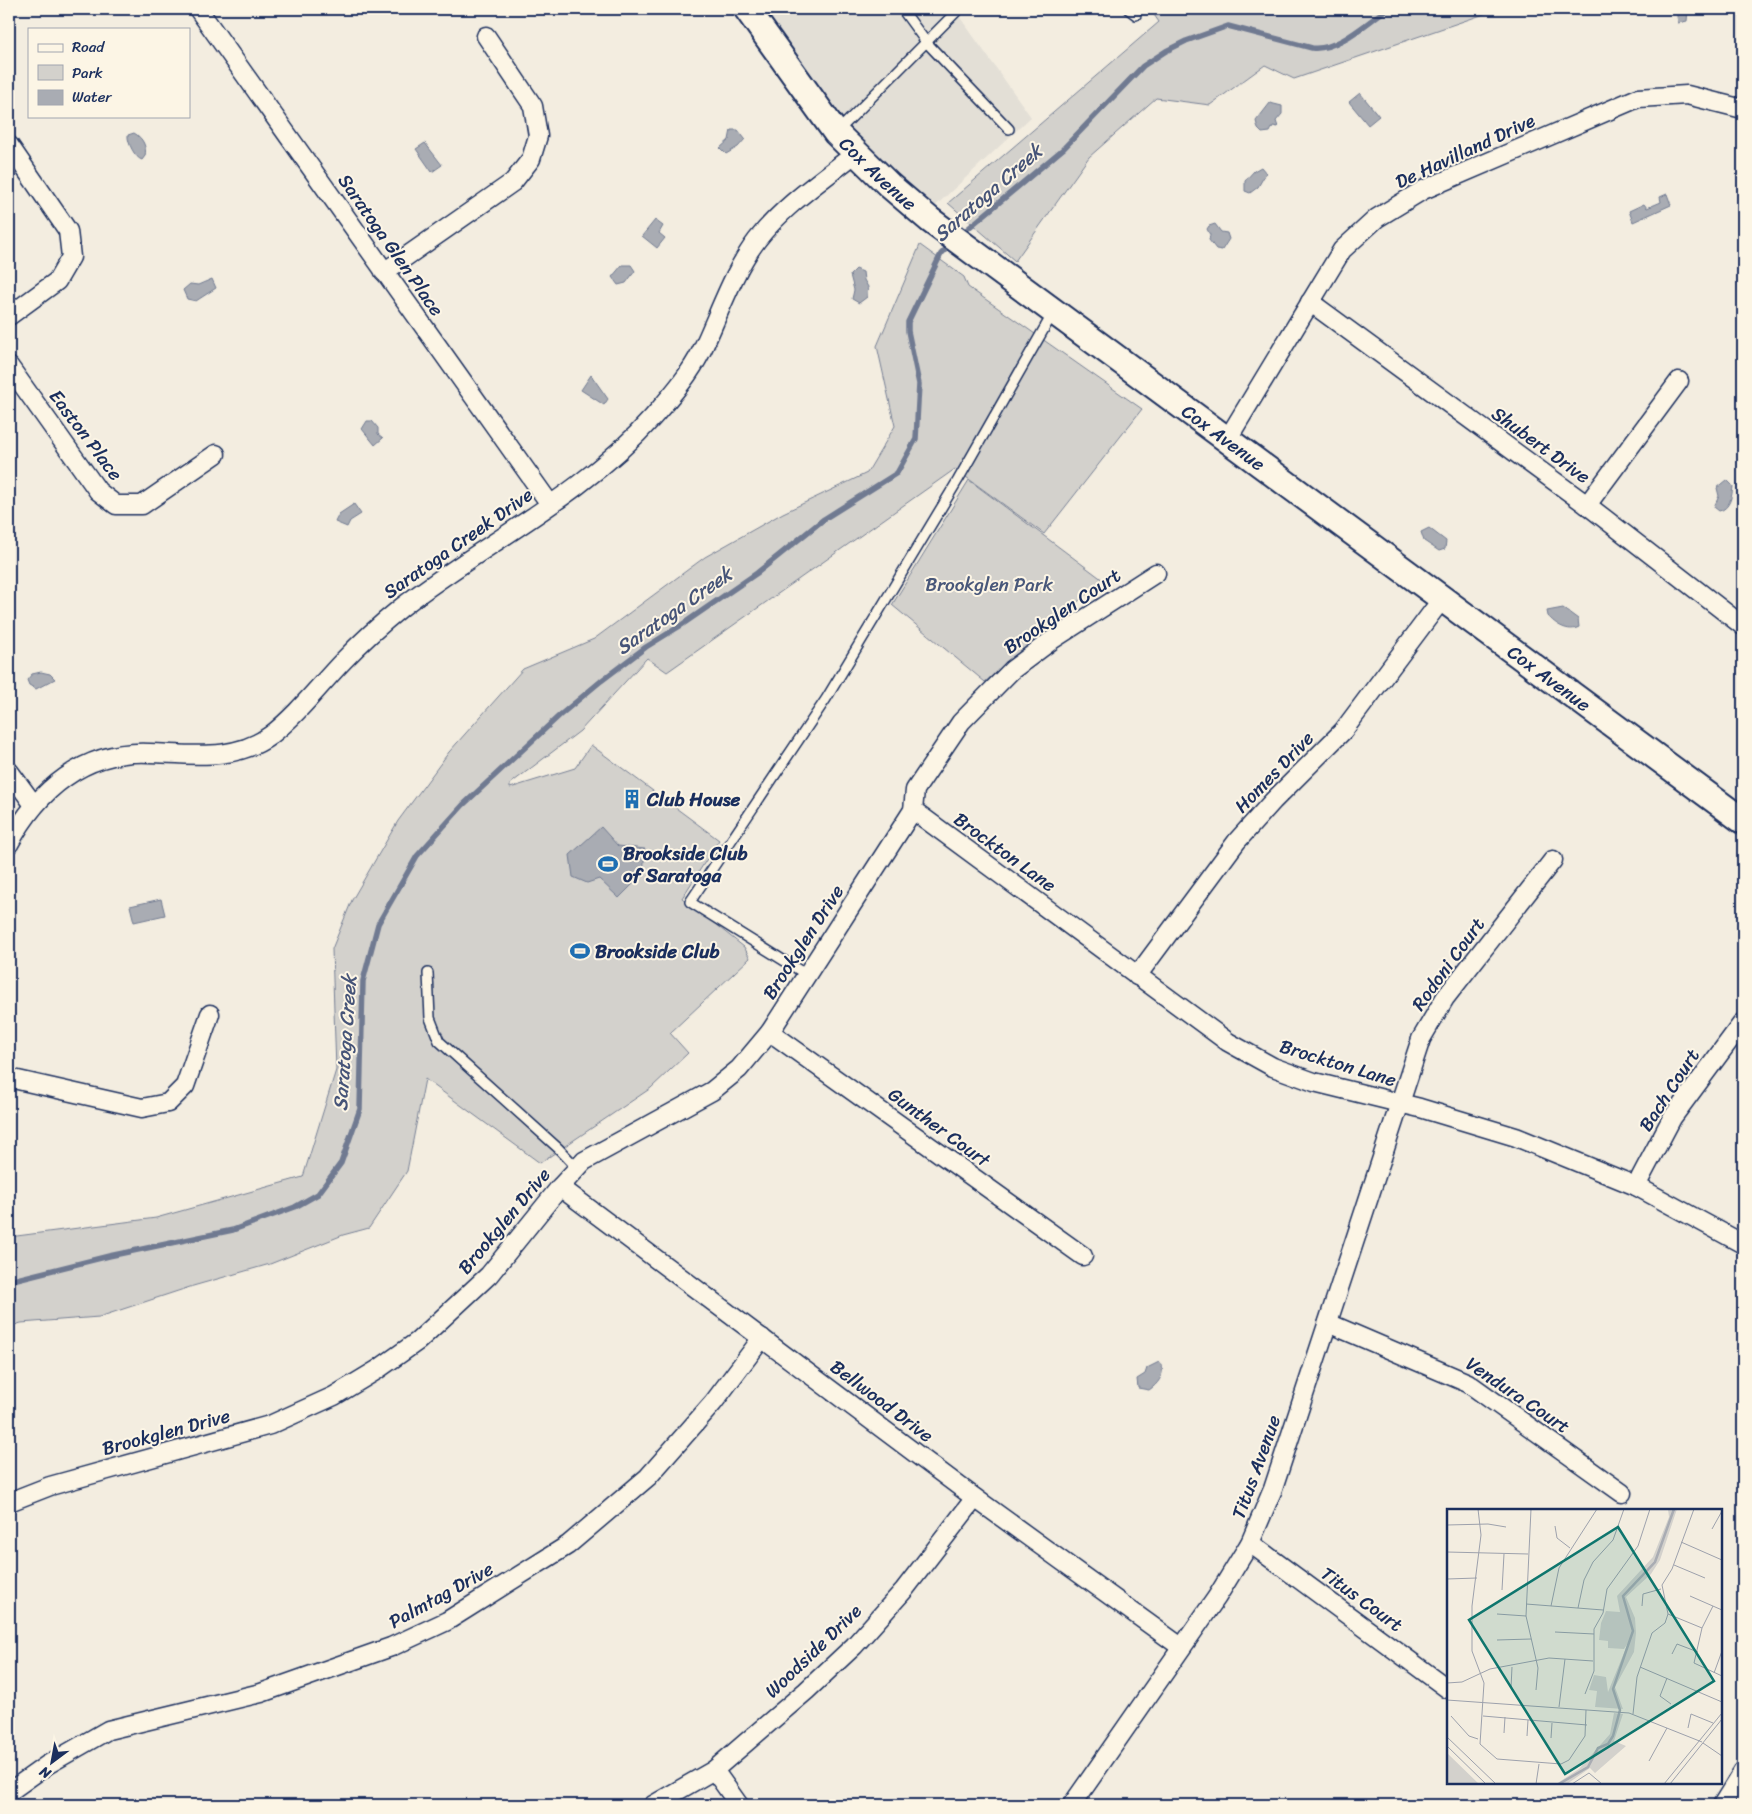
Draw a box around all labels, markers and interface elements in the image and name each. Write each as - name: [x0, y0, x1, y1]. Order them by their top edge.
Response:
- legend: [28, 28, 190, 118]
- text: Road: [72, 34, 105, 60]
- text: Park: [72, 60, 103, 86]
- text: Water: [72, 84, 112, 110]
- street label: De Havilland Drive: [1390, 104, 1540, 198]
- street label: Cox Avenue: [831, 128, 925, 219]
- water label: Saratoga Creek: [925, 134, 1053, 251]
- street label: Saratoga Glen Place: [329, 167, 453, 324]
- street label: Easton Place: [40, 382, 132, 488]
- street label: Cox Avenue: [1175, 395, 1273, 479]
- street label: Shubert Drive: [1484, 398, 1598, 493]
- street label: Saratoga Creek Drive: [376, 479, 540, 607]
- water label: Saratoga Creek: [608, 556, 742, 664]
- street label: Brookglen Court: [996, 559, 1128, 663]
- park label: Brookglen Park: [925, 568, 1054, 601]
- street label: Cox Avenue: [1500, 636, 1599, 720]
- street label: Homes Drive: [1226, 723, 1322, 821]
- place label: Club House: [646, 783, 741, 816]
- building icon: Club House: [621, 788, 643, 810]
- street label: Brockton Lane: [947, 803, 1064, 901]
- place label: Brookside Club of Saratoga: [623, 837, 748, 892]
- sports icon: Brookside Club of Saratoga: [597, 853, 619, 875]
- street label: Brookglen Drive: [753, 878, 853, 1006]
- street label: Rodoni Court: [1403, 910, 1493, 1018]
- place label: Brookside Club: [595, 935, 720, 968]
- sports icon: Brookside Club: [569, 940, 591, 962]
- water label: Saratoga Creek: [323, 972, 367, 1112]
- street label: Brockton Lane: [1276, 1030, 1401, 1096]
- street label: Bach Court: [1630, 1042, 1708, 1138]
- street label: Gunther Court: [881, 1078, 998, 1176]
- street label: Brookglen Drive: [449, 1160, 559, 1282]
- street label: Vendura Court: [1459, 1348, 1577, 1442]
- street label: Bellwood Drive: [823, 1351, 941, 1451]
- street label: Brookglen Drive: [98, 1399, 234, 1465]
- street label: Titus Avenue: [1222, 1410, 1290, 1524]
- inset map: [1447, 1509, 1722, 1784]
- street label: Palmtag Drive: [382, 1552, 500, 1638]
- street label: Titus Court: [1314, 1558, 1410, 1640]
- street label: Woodside Drive: [757, 1596, 869, 1706]
- north arrow: [28, 1736, 78, 1786]
- text: N: [34, 1759, 57, 1786]

